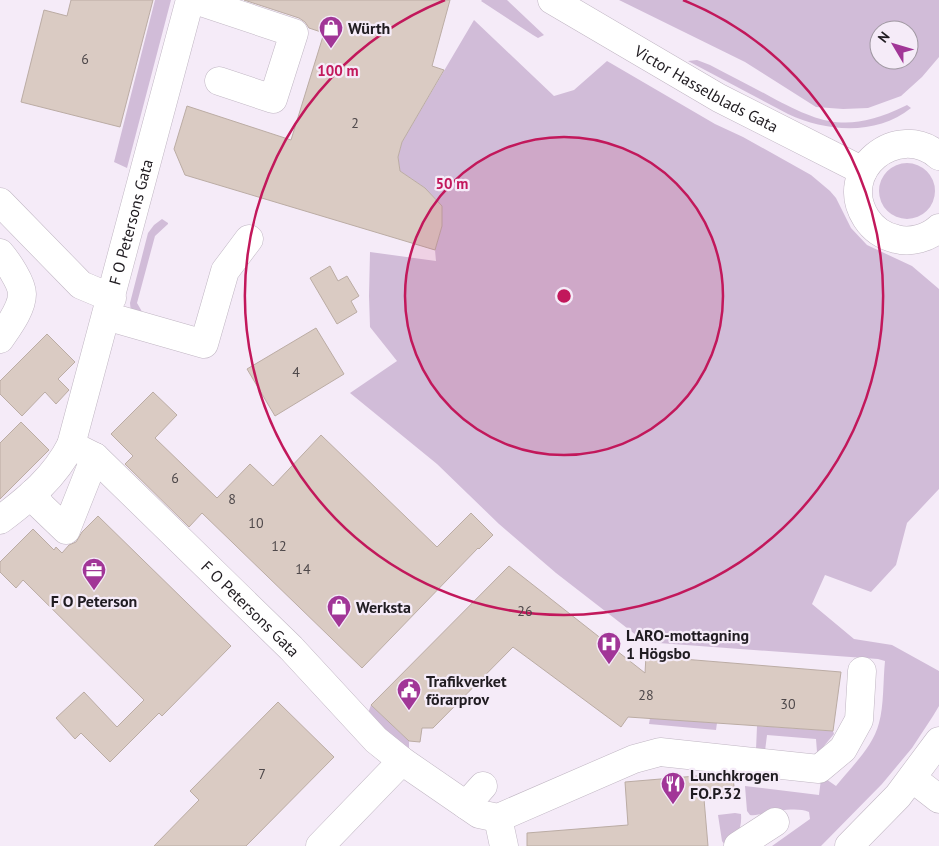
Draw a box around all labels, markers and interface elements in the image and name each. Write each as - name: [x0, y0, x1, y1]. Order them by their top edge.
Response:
- shop icon: Würth: [318, 15, 344, 49]
- place label: Würth: [348, 18, 390, 38]
- north arrow: [869, 20, 919, 70]
- text: N: [874, 28, 894, 46]
- street label: Victor Hasselblads Gata: [630, 40, 781, 136]
- house number: 6: [81, 50, 89, 68]
- text: 100 m: [317, 61, 359, 80]
- house number: 2: [351, 114, 359, 132]
- street label: F O Petersons Gata: [104, 157, 157, 287]
- text: 50 m: [436, 174, 468, 193]
- centre of rings: [555, 287, 573, 305]
- house number: 4: [292, 363, 300, 381]
- house number: 6: [171, 469, 179, 487]
- house number: 8: [228, 490, 236, 508]
- house number: 10: [248, 514, 264, 532]
- house number: 12: [271, 537, 287, 555]
- street label: F O Petersons Gata: [197, 556, 304, 661]
- office icon: F O Peterson: [81, 557, 107, 591]
- house number: 14: [295, 560, 311, 578]
- place label: F O Peterson: [51, 591, 137, 611]
- shop icon: Werksta: [326, 594, 352, 628]
- place label: Werksta: [356, 597, 411, 617]
- house number: 26: [517, 602, 533, 620]
- place label: LARO-mottagning 1 Högsbo: [626, 625, 749, 663]
- hospital icon: LARO-mottagning 1 Högsbo: [596, 631, 622, 665]
- place label: Trafikverket förarprov: [426, 671, 507, 709]
- public building icon: Trafikverket förarprov: [396, 677, 422, 711]
- house number: 28: [638, 686, 654, 704]
- house number: 30: [780, 695, 796, 713]
- house number: 7: [258, 765, 266, 783]
- place label: Lunchkrogen FO.P.32: [690, 765, 779, 803]
- restaurant icon: Lunchkrogen FO.P.32: [660, 771, 686, 805]

